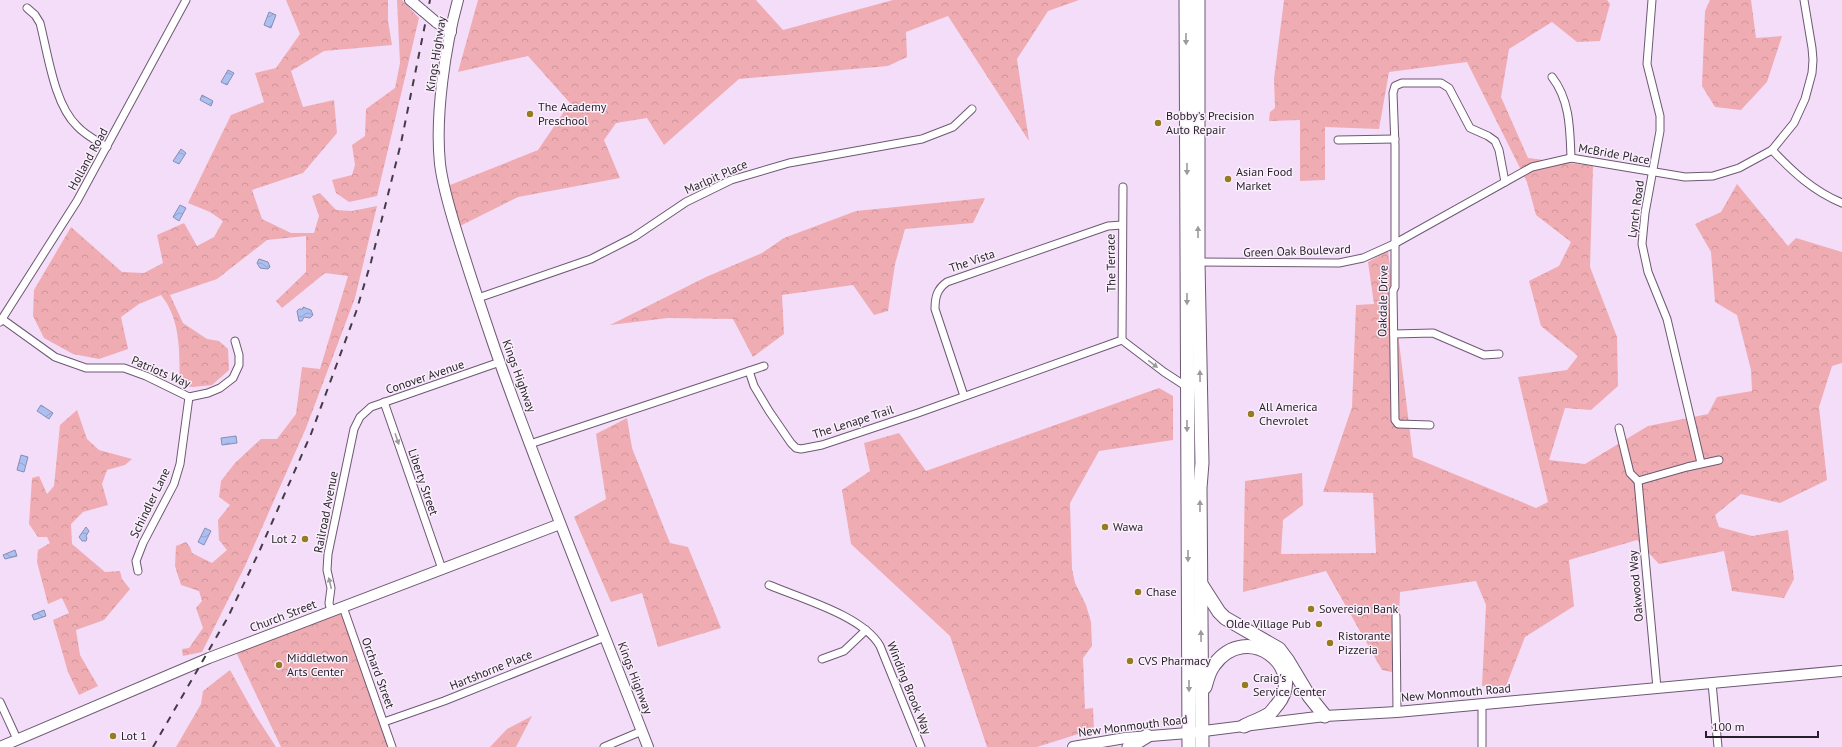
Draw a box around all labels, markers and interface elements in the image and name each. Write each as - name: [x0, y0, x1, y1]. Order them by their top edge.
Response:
- street label: Kings Highway: [422, 15, 449, 93]
- one-way arrow: [1183, 33, 1189, 46]
- place label: The Academy Preschool: [538, 99, 607, 128]
- place label: Bobby's Precision Auto Repair: [1166, 108, 1254, 137]
- marker: The Academy Preschool: [525, 109, 535, 119]
- marker: Bobby's Precision Auto Repair: [1153, 118, 1163, 128]
- street label: Holland Road: [64, 125, 111, 193]
- street label: McBride Place: [1577, 140, 1651, 167]
- street label: Marlpit Place: [682, 156, 750, 197]
- one-way arrow: [1184, 163, 1190, 176]
- place label: Asian Food Market: [1236, 164, 1293, 193]
- marker: Asian Food Market: [1223, 174, 1233, 184]
- street label: Lynch Road: [1624, 179, 1647, 239]
- one-way arrow: [1195, 225, 1201, 238]
- street label: The Terrace: [1102, 234, 1119, 292]
- street label: Green Oak Boulevard: [1243, 241, 1351, 260]
- street label: The Vista: [947, 246, 997, 275]
- street label: Oakdale Drive: [1374, 265, 1391, 337]
- one-way arrow: [1184, 293, 1190, 306]
- street label: Kings Highway: [499, 337, 540, 415]
- street label: Patriots Way: [129, 352, 194, 391]
- street label: Conover Avenue: [384, 356, 466, 397]
- one-way arrow: [1147, 360, 1158, 368]
- one-way arrow: [1197, 369, 1203, 382]
- place label: All America Chevrolet: [1259, 399, 1317, 428]
- street label: The Lenape Trail: [810, 401, 896, 442]
- marker: All America Chevrolet: [1246, 409, 1256, 419]
- one-way arrow: [1184, 420, 1191, 432]
- one-way arrow: [394, 433, 400, 445]
- street label: Liberty Street: [405, 447, 442, 517]
- street label: Schindler Lane: [126, 465, 173, 540]
- street label: Railroad Avenue: [310, 470, 341, 554]
- one-way arrow: [1197, 499, 1203, 512]
- place label: Wawa: [1113, 519, 1143, 534]
- marker: Wawa: [1100, 522, 1110, 532]
- place label: Lot 2: [271, 531, 297, 546]
- marker: Lot 2: [300, 534, 310, 544]
- street label: Oakwood Way: [1625, 549, 1646, 623]
- one-way arrow: [1185, 550, 1191, 563]
- one-way arrow: [326, 577, 332, 589]
- place label: Chase: [1146, 584, 1177, 599]
- marker: Chase: [1133, 587, 1143, 597]
- street label: Church Street: [248, 596, 318, 635]
- place label: Sovereign Bank: [1319, 601, 1399, 616]
- marker: Sovereign Bank: [1306, 604, 1316, 614]
- place label: Olde Village Pub: [1226, 616, 1311, 631]
- marker: Olde Village Pub: [1314, 619, 1324, 629]
- place label: Ristorante Pizzeria: [1338, 628, 1390, 657]
- one-way arrow: [1198, 629, 1204, 642]
- street label: Orchard Street: [359, 635, 398, 710]
- marker: Ristorante Pizzeria: [1325, 638, 1335, 648]
- street label: Kings Highway: [615, 639, 656, 717]
- street label: Winding Brook Way: [884, 639, 935, 737]
- street label: Hartshorne Place: [447, 646, 534, 693]
- place label: Middletwon Arts Center: [287, 650, 348, 679]
- place label: CVS Pharmacy: [1138, 653, 1211, 668]
- marker: CVS Pharmacy: [1125, 656, 1135, 666]
- marker: Middletwon Arts Center: [274, 660, 284, 670]
- place label: Craig's Service Center: [1253, 670, 1326, 699]
- one-way arrow: [1185, 680, 1192, 692]
- marker: Craig's Service Center: [1240, 680, 1250, 690]
- street label: New Monmouth Road: [1400, 680, 1511, 705]
- street label: New Monmouth Road: [1077, 711, 1189, 740]
- scale bar: [1706, 713, 1818, 739]
- text: 100 m: [1712, 719, 1745, 734]
- place label: Lot 1: [121, 728, 147, 743]
- marker: Lot 1: [108, 731, 118, 741]

